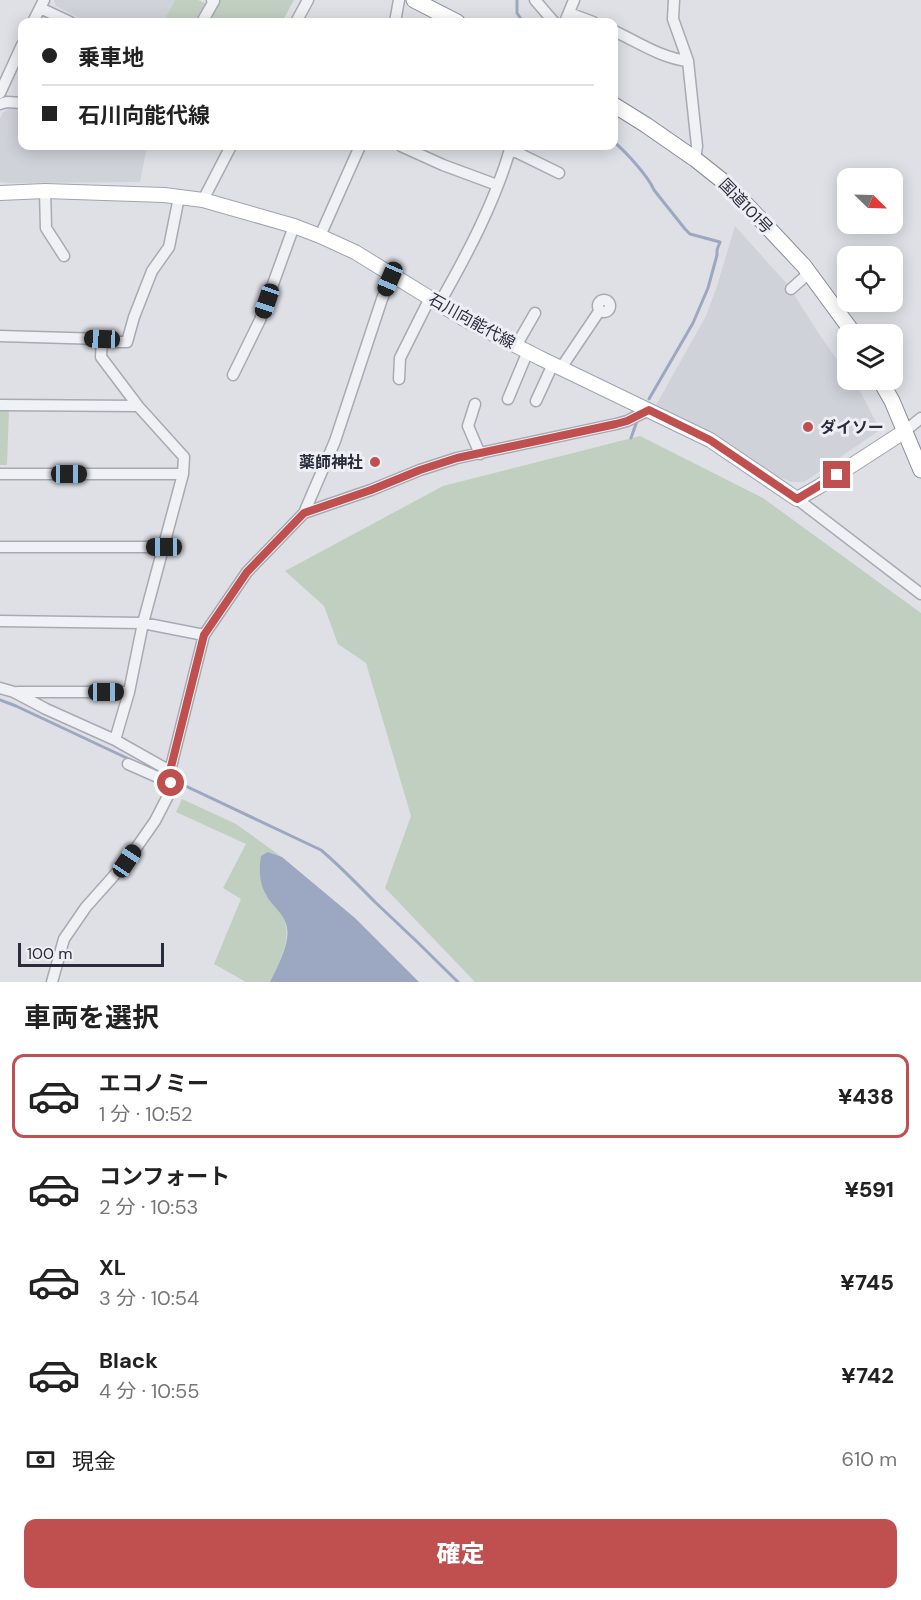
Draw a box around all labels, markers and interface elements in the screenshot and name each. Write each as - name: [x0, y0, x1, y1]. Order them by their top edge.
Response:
- text: 乗車地: [78, 43, 144, 72]
- text: 石川向能代線: [78, 101, 210, 130]
- north arrow: [837, 168, 903, 234]
- map controls: [837, 168, 903, 390]
- street label: 国道101号: [715, 174, 777, 238]
- button: locate: [837, 246, 903, 312]
- car: [375, 259, 405, 299]
- car: [253, 281, 281, 321]
- street label: 石川向能代線: [425, 289, 519, 353]
- button: layers: [837, 324, 903, 390]
- car: [84, 329, 120, 349]
- place label: ダイソー: [820, 417, 884, 438]
- marker: ダイソー: [801, 420, 815, 434]
- place label: 薬師神社: [299, 452, 363, 473]
- marker: 薬師神社: [368, 455, 382, 469]
- route end: [823, 461, 850, 488]
- car: [51, 465, 87, 483]
- car: [146, 538, 182, 556]
- car: [88, 683, 124, 701]
- route start: [157, 769, 184, 796]
- car: [109, 841, 145, 881]
- scale bar: [18, 940, 164, 968]
- text: 100 m: [27, 943, 72, 964]
- text: 車両を選択: [24, 1000, 159, 1035]
- icon: car: [27, 1069, 81, 1123]
- text: エコノミー: [99, 1069, 209, 1098]
- text: ¥438: [838, 1082, 894, 1111]
- text: 1 分 · 10:52: [99, 1101, 193, 1127]
- icon: car: [27, 1162, 81, 1216]
- text: コンフォート: [99, 1162, 230, 1191]
- text: ¥591: [844, 1175, 894, 1204]
- text: 2 分 · 10:53: [99, 1194, 198, 1220]
- text: XL: [99, 1253, 126, 1282]
- icon: car: [27, 1255, 81, 1309]
- text: ¥745: [840, 1268, 894, 1297]
- text: 3 分 · 10:54: [99, 1285, 199, 1311]
- text: Black: [99, 1346, 158, 1375]
- icon: car: [27, 1348, 81, 1402]
- text: ¥742: [841, 1361, 894, 1390]
- text: 4 分 · 10:55: [99, 1378, 199, 1404]
- icon: cash: [24, 1443, 57, 1476]
- text: 610 m: [841, 1446, 897, 1472]
- text: 現金: [72, 1447, 116, 1476]
- button: 確定: [24, 1519, 897, 1588]

